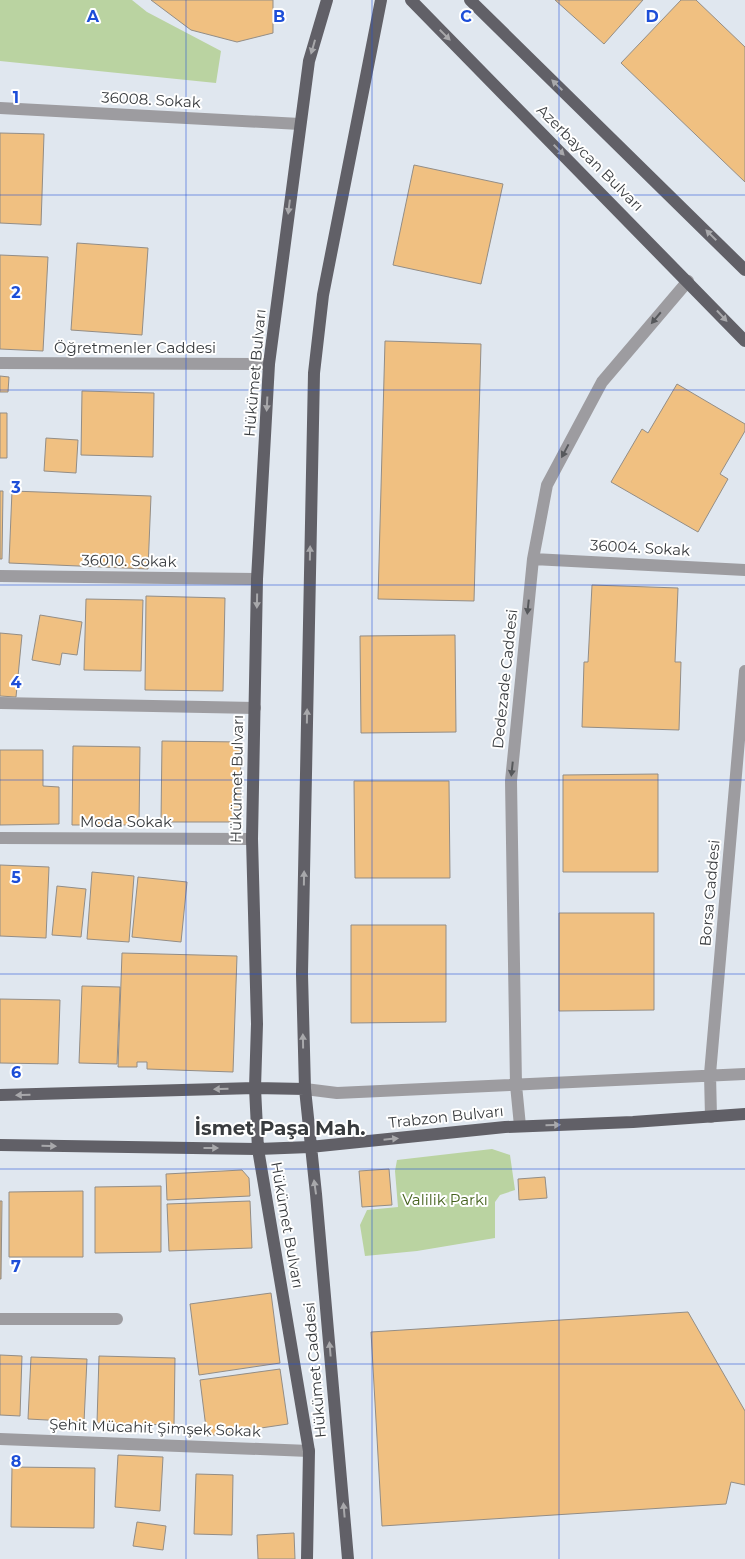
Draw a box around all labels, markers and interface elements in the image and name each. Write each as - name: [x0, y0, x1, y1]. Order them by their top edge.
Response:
- text: A: [86, 7, 100, 26]
- text: B: [273, 7, 285, 26]
- text: C: [460, 7, 472, 26]
- text: D: [645, 7, 659, 26]
- one-way arrow: [439, 28, 451, 40]
- one-way arrow: [308, 39, 316, 54]
- one-way arrow: [552, 79, 564, 91]
- street label: 36008. Sokak: [101, 87, 201, 112]
- text: 1: [13, 88, 19, 107]
- street label: Azerbaycan Bulvarı: [533, 100, 648, 215]
- one-way arrow: [553, 144, 565, 156]
- one-way arrow: [285, 200, 293, 216]
- one-way arrow: [705, 230, 717, 242]
- text: 2: [11, 283, 21, 302]
- street label: Hükümet Bulvarı: [239, 308, 270, 438]
- one-way arrow: [716, 310, 728, 322]
- one-way arrow: [651, 311, 662, 324]
- street label: Öğretmenler Caddesi: [54, 338, 216, 357]
- one-way arrow: [262, 396, 270, 412]
- one-way arrow: [561, 444, 569, 458]
- text: 3: [10, 478, 21, 497]
- street label: 36004. Sokak: [590, 535, 691, 560]
- one-way arrow: [306, 545, 314, 561]
- street label: 36010. Sokak: [81, 550, 177, 571]
- one-way arrow: [253, 593, 261, 609]
- one-way arrow: [524, 600, 532, 616]
- street label: Dedezade Caddesi: [488, 608, 521, 750]
- text: 4: [10, 673, 22, 692]
- one-way arrow: [303, 707, 311, 723]
- street label: Hükümet Bulvarı: [226, 715, 247, 843]
- one-way arrow: [508, 761, 516, 777]
- street label: Moda Sokak: [80, 812, 172, 831]
- street label: Borsa Caddesi: [695, 839, 724, 947]
- text: 5: [11, 868, 21, 887]
- one-way arrow: [300, 870, 308, 886]
- one-way arrow: [299, 1032, 307, 1048]
- text: 6: [11, 1063, 21, 1082]
- one-way arrow: [213, 1085, 229, 1093]
- one-way arrow: [15, 1091, 31, 1099]
- street label: Trabzon Bulvarı: [387, 1101, 504, 1132]
- district label: İsmet Paşa Mah.: [194, 1116, 366, 1140]
- one-way arrow: [545, 1121, 561, 1129]
- one-way arrow: [383, 1135, 399, 1143]
- one-way arrow: [41, 1143, 57, 1151]
- one-way arrow: [203, 1144, 219, 1152]
- street label: Hükümet Bulvarı: [267, 1160, 308, 1290]
- one-way arrow: [311, 1178, 319, 1194]
- park label: Valilik Parkı: [402, 1190, 488, 1209]
- text: 7: [11, 1257, 21, 1276]
- street label: Hükümet Caddesi: [299, 1301, 330, 1439]
- one-way arrow: [325, 1340, 333, 1356]
- street label: Şehit Mücahit Şimşek Sokak: [49, 1414, 261, 1441]
- text: 8: [11, 1452, 21, 1471]
- one-way arrow: [339, 1502, 347, 1518]

